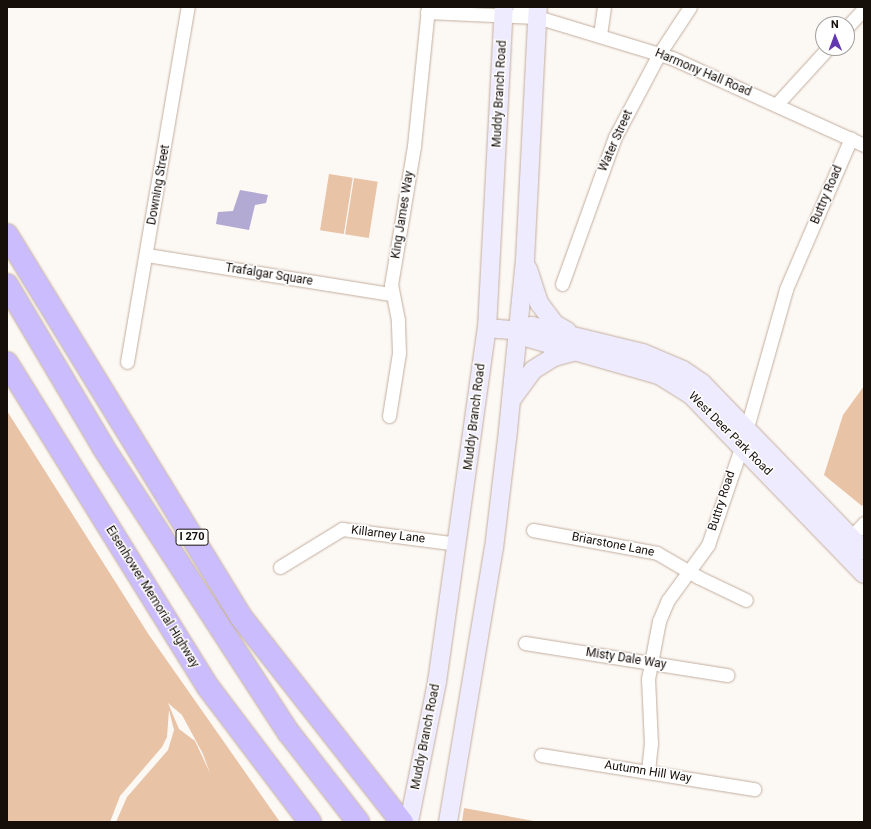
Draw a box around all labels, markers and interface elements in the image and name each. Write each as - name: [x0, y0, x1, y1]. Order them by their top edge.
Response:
- north arrow: [815, 16, 855, 56]
- text: N: [831, 18, 839, 31]
- street label: Muddy Branch Road: [490, 40, 510, 148]
- street label: Harmony Hall Road: [653, 46, 753, 100]
- street label: Water Street: [596, 108, 636, 174]
- street label: Downing Street: [145, 144, 173, 226]
- street label: Buttry Road: [808, 164, 846, 226]
- street label: King James Way: [389, 170, 417, 260]
- street label: Trafalgar Square: [224, 261, 314, 289]
- street label: Muddy Branch Road: [461, 363, 489, 471]
- street label: West Deer Park Road: [685, 389, 775, 479]
- street label: Buttry Road: [706, 469, 738, 533]
- street label: Eisenhower Memorial Highway: [102, 523, 202, 671]
- street label: Killarney Lane: [350, 523, 426, 547]
- road number: I 270: [175, 528, 209, 546]
- street label: Briarstone Lane: [570, 530, 656, 560]
- street label: Misty Dale Way: [585, 646, 667, 672]
- street label: Muddy Branch Road: [409, 683, 443, 791]
- street label: Autumn Hill Way: [603, 758, 693, 786]

